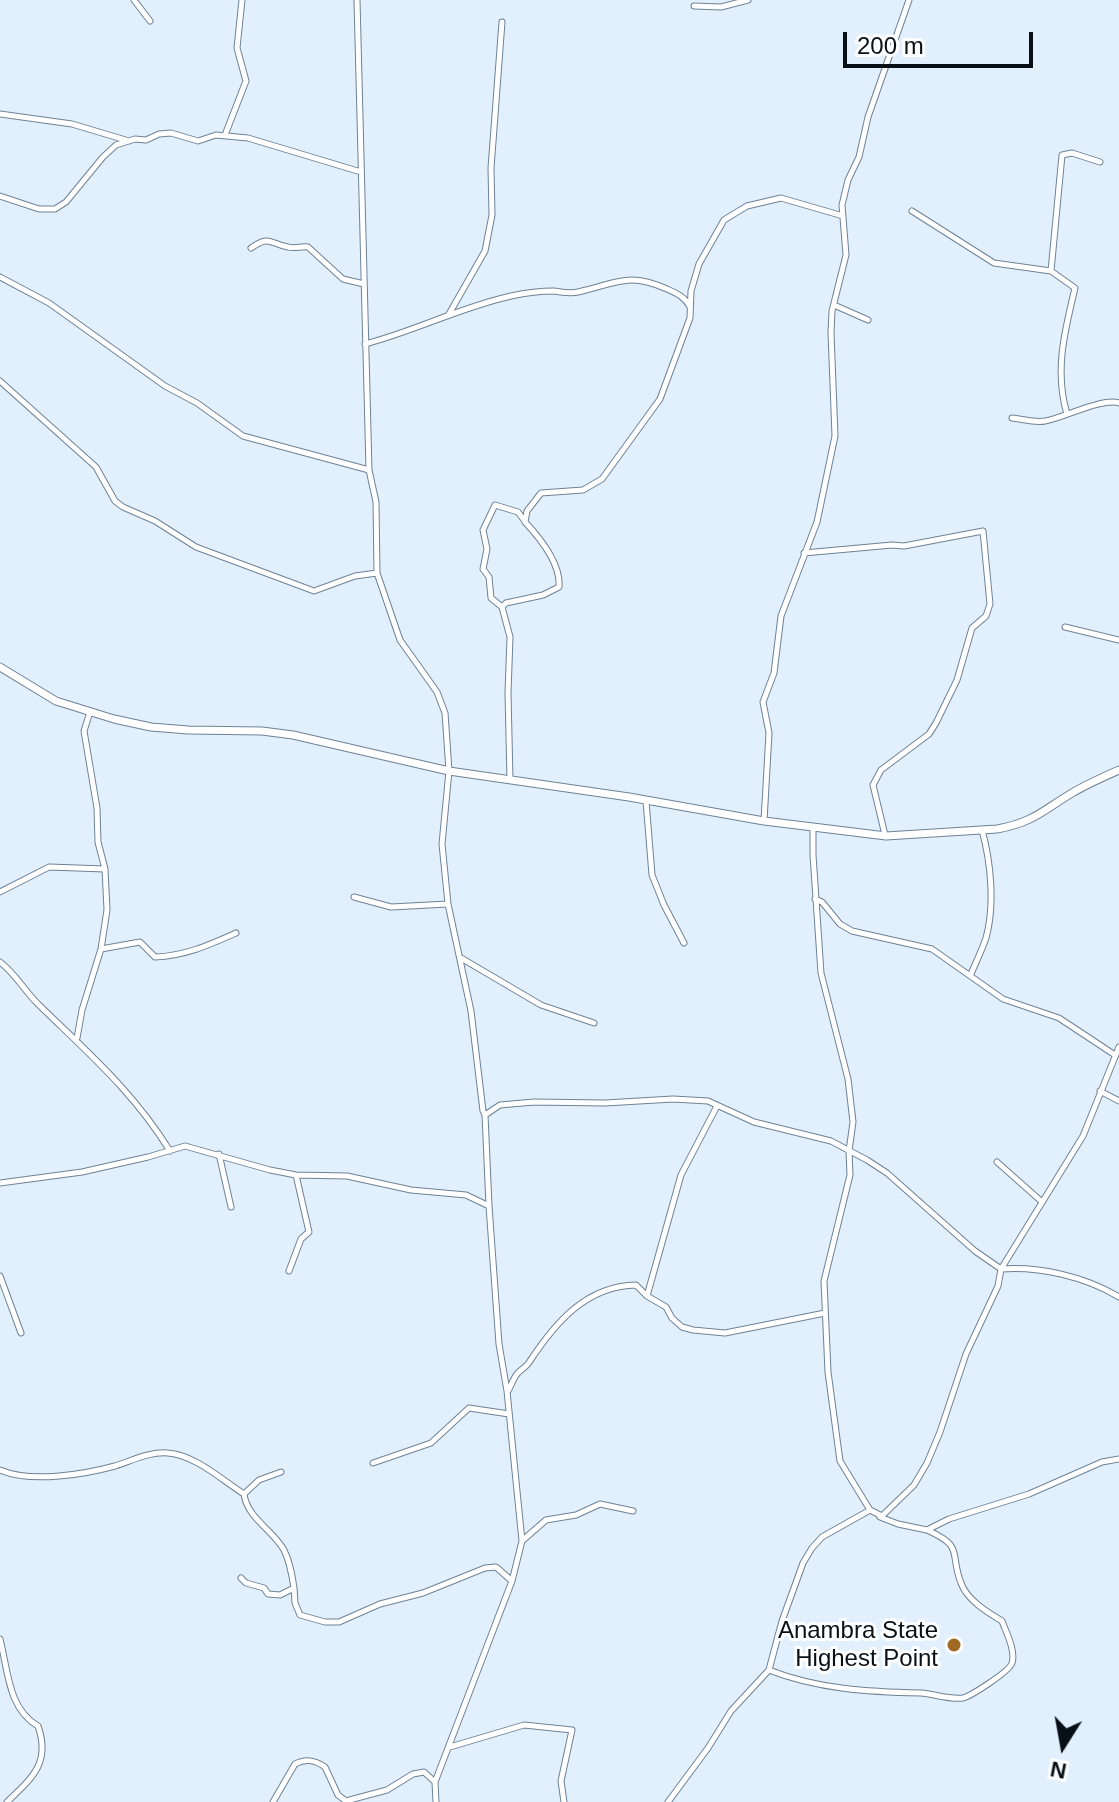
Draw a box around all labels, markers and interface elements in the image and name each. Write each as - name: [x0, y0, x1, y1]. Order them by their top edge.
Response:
- scale bar: [847, 16, 1037, 66]
- text: 200 m: [857, 32, 924, 59]
- place label: Anambra State Highest Point: [778, 1617, 938, 1673]
- marker: Anambra State Highest Point: [945, 1636, 963, 1654]
- north arrow: [1023, 1706, 1103, 1786]
- text: N: [1048, 1756, 1069, 1784]

